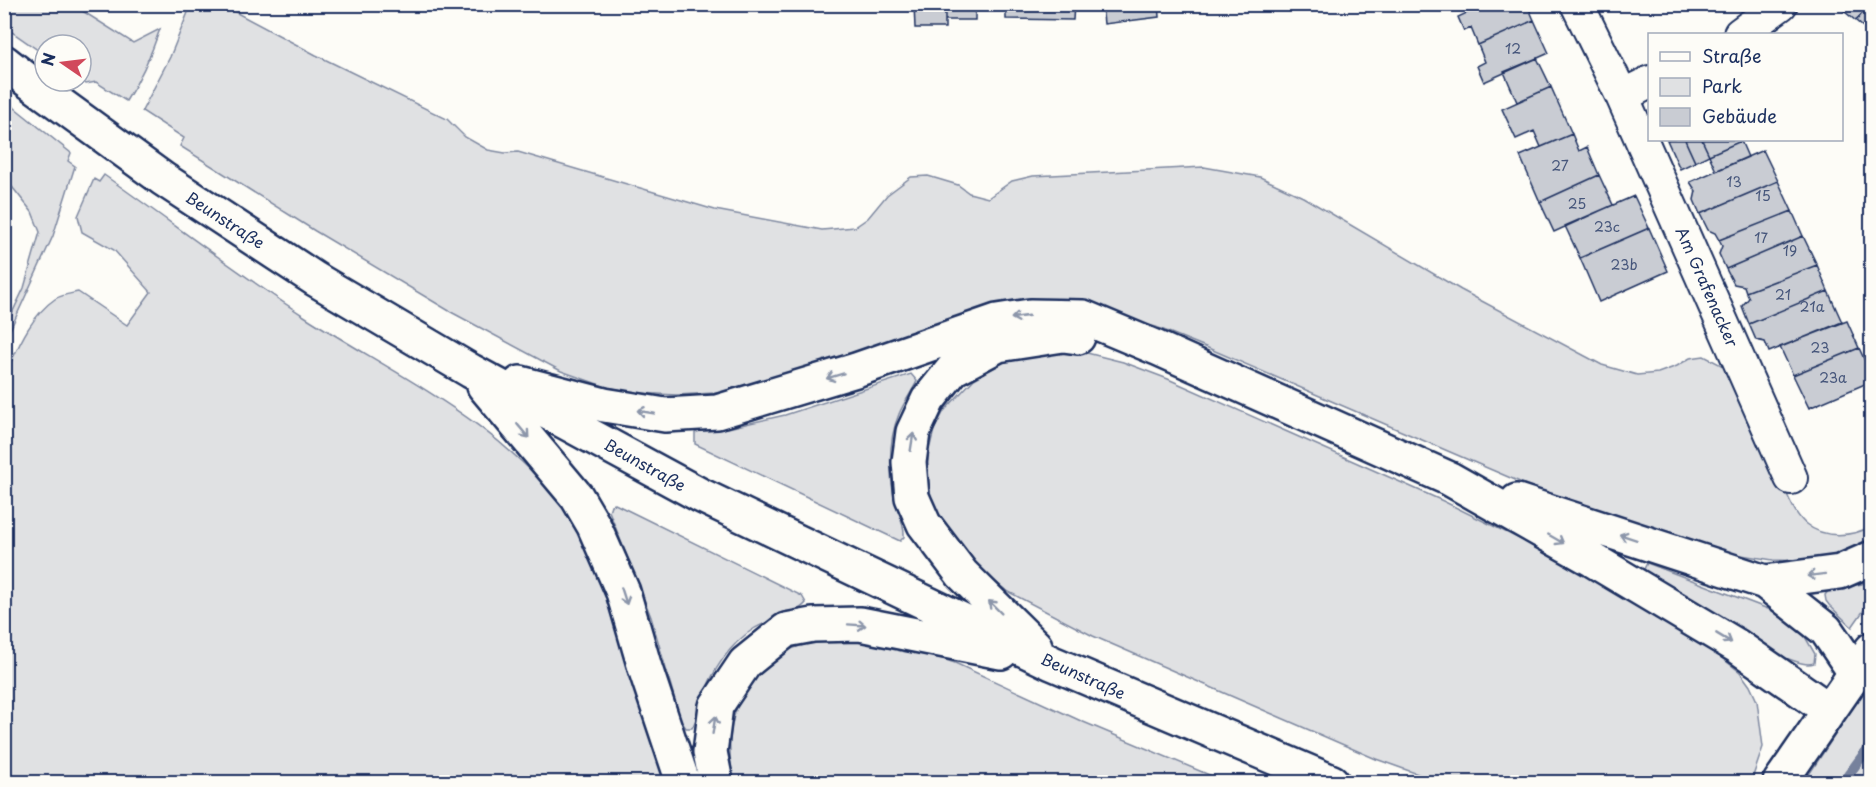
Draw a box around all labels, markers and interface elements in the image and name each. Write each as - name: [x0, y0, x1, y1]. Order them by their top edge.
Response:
- north arrow: [33, 33, 93, 93]
- legend: [1648, 33, 1843, 141]
- house number: 12: [1505, 38, 1521, 59]
- text: Straße: [1702, 42, 1762, 69]
- text: N: [34, 50, 61, 68]
- text: Park: [1702, 72, 1742, 99]
- text: Gebäude: [1702, 102, 1777, 129]
- house number: 27: [1551, 155, 1569, 176]
- house number: 13: [1726, 171, 1742, 192]
- street label: Beunstraße: [181, 185, 270, 254]
- house number: 15: [1755, 185, 1771, 206]
- house number: 25: [1568, 193, 1586, 214]
- house number: 23c: [1594, 216, 1620, 237]
- street label: Am Grafenacker: [1671, 223, 1745, 351]
- house number: 17: [1754, 227, 1768, 248]
- house number: 19: [1783, 240, 1797, 261]
- house number: 23b: [1610, 254, 1638, 275]
- house number: 21: [1775, 284, 1791, 305]
- house number: 21a: [1800, 296, 1825, 317]
- one-way arrow: [1011, 312, 1031, 323]
- house number: 23: [1811, 337, 1829, 358]
- house number: 23a: [1819, 367, 1847, 388]
- one-way arrow: [826, 371, 845, 382]
- one-way arrow: [636, 406, 656, 417]
- one-way arrow: [516, 423, 530, 438]
- street label: Beunstraße: [600, 432, 691, 496]
- one-way arrow: [907, 432, 918, 452]
- one-way arrow: [1619, 531, 1638, 542]
- one-way arrow: [1547, 533, 1564, 545]
- one-way arrow: [1807, 570, 1826, 581]
- one-way arrow: [619, 586, 630, 605]
- one-way arrow: [988, 600, 1003, 614]
- one-way arrow: [847, 619, 867, 630]
- one-way arrow: [1715, 632, 1732, 644]
- street label: Beunstraße: [1037, 646, 1130, 704]
- one-way arrow: [708, 716, 719, 735]

